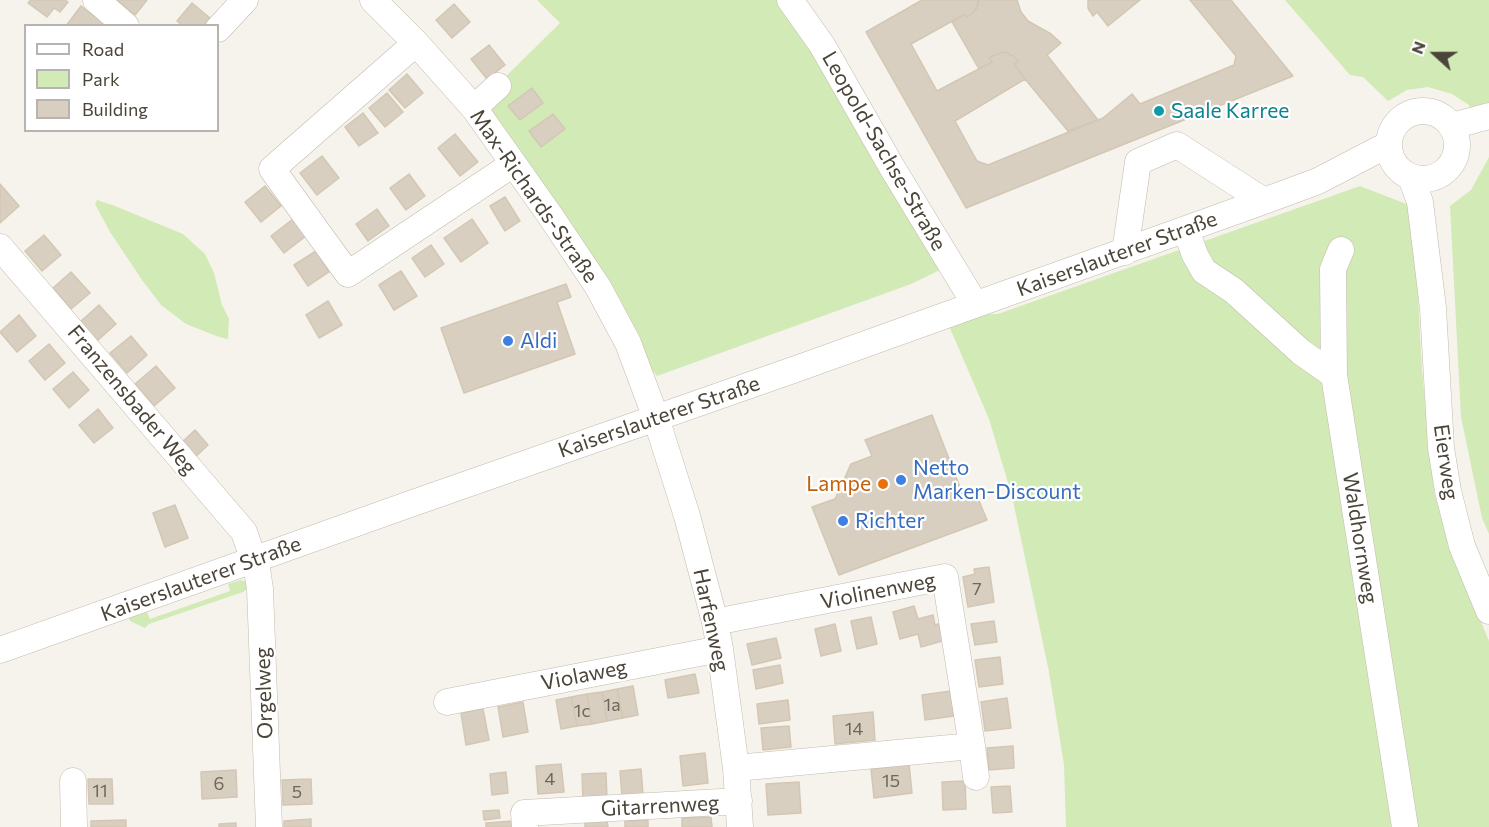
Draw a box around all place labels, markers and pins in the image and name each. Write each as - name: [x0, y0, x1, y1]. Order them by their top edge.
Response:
- place label: Saale Karree: [1171, 98, 1289, 124]
- marker: Saale Karree: [1152, 104, 1166, 118]
- place label: Aldi: [520, 328, 557, 354]
- marker: Aldi: [501, 334, 515, 348]
- place label: Netto Marken-Discount: [913, 455, 1081, 505]
- place label: Lampe: [806, 471, 871, 497]
- marker: Netto Marken-Discount: [894, 473, 908, 487]
- marker: Lampe: [876, 477, 890, 491]
- place label: Richter: [855, 508, 925, 534]
- marker: Richter: [836, 514, 850, 528]

